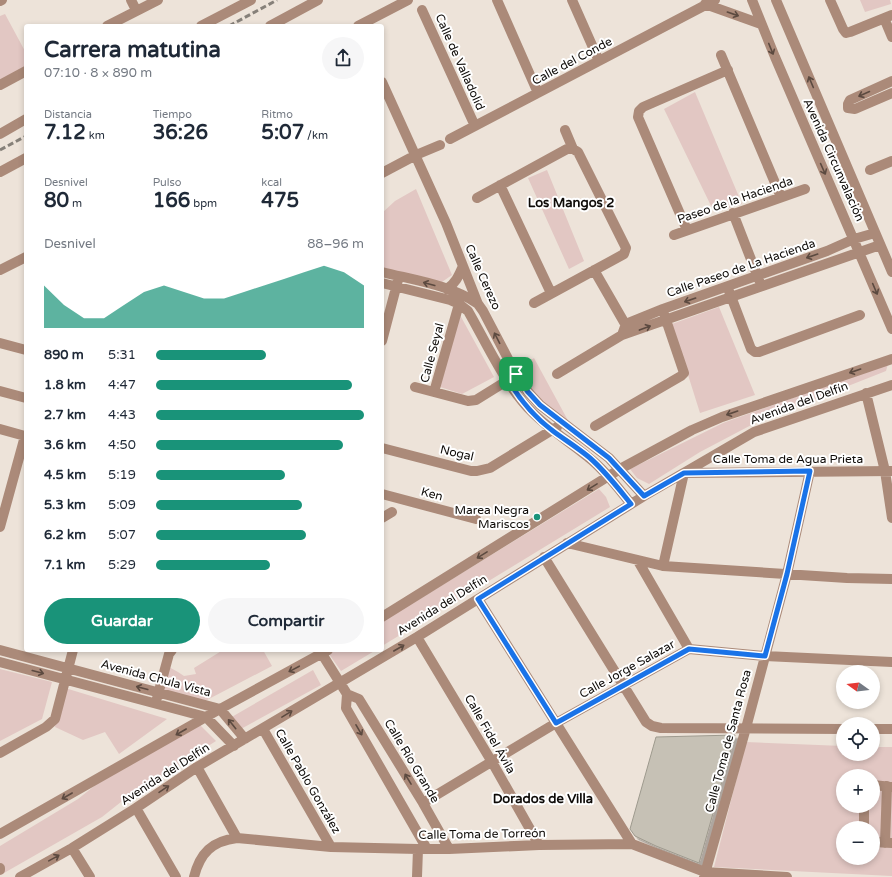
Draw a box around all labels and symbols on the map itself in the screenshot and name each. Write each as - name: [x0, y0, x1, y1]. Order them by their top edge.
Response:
- one-way arrow: [727, 11, 740, 18]
- street label: Calle de Valladolid: [432, 12, 488, 112]
- street label: Calle del Conde: [530, 34, 615, 88]
- one-way arrow: [768, 43, 776, 55]
- one-way arrow: [807, 76, 814, 88]
- one-way arrow: [858, 91, 870, 98]
- street label: Avenida Circunvalación: [801, 97, 867, 223]
- one-way arrow: [820, 162, 827, 174]
- street label: Paseo de la Hacienda: [675, 174, 795, 226]
- district label: Los Mangos 2: [528, 195, 614, 211]
- street label: Calle Paseo de La Hacienda: [665, 236, 817, 300]
- street label: Calle Cerezo: [462, 242, 504, 312]
- one-way arrow: [807, 253, 819, 261]
- one-way arrow: [423, 280, 436, 287]
- one-way arrow: [872, 282, 879, 294]
- one-way arrow: [684, 297, 697, 304]
- street label: Calle Seyal: [417, 322, 447, 384]
- one-way arrow: [638, 324, 651, 331]
- one-way arrow: [493, 332, 500, 344]
- pin: [499, 357, 533, 391]
- one-way arrow: [849, 368, 862, 375]
- street label: Avenida del Delfín: [748, 379, 850, 427]
- one-way arrow: [727, 410, 739, 418]
- street label: Nogal: [439, 442, 475, 464]
- street label: Calle Toma de Agua Prieta: [713, 452, 863, 466]
- one-way arrow: [586, 483, 598, 491]
- street label: Ken: [419, 484, 445, 504]
- place label: Marea Negra Mariscos: [454, 503, 529, 531]
- marker: Marea Negra Mariscos: [532, 512, 542, 522]
- one-way arrow: [477, 551, 488, 559]
- street label: Avenida del Delfín: [395, 572, 489, 638]
- street label: Calle Jorge Salazar: [577, 637, 678, 701]
- one-way arrow: [393, 643, 405, 651]
- street label: Avenida Chula Vista: [99, 657, 213, 699]
- north arrow: [836, 665, 880, 709]
- one-way arrow: [288, 666, 300, 673]
- street label: Calle Toma de Santa Rosa: [702, 668, 754, 814]
- one-way arrow: [31, 669, 44, 676]
- one-way arrow: [136, 684, 149, 691]
- street label: Calle Fidel Ávila: [462, 692, 518, 776]
- one-way arrow: [281, 710, 292, 718]
- street label: Calle Río Grande: [382, 717, 443, 805]
- one-way arrow: [228, 719, 237, 730]
- one-way arrow: [355, 724, 363, 736]
- street label: Calle Pablo González: [272, 726, 344, 836]
- one-way arrow: [175, 728, 187, 736]
- street label: Avenida del Delfín: [118, 740, 212, 808]
- one-way arrow: [404, 773, 412, 785]
- one-way arrow: [158, 785, 169, 793]
- district label: Dorados de Villa: [493, 791, 593, 807]
- one-way arrow: [62, 792, 74, 800]
- street label: Calle Toma de Torreón: [418, 826, 546, 842]
- one-way arrow: [48, 853, 60, 861]

